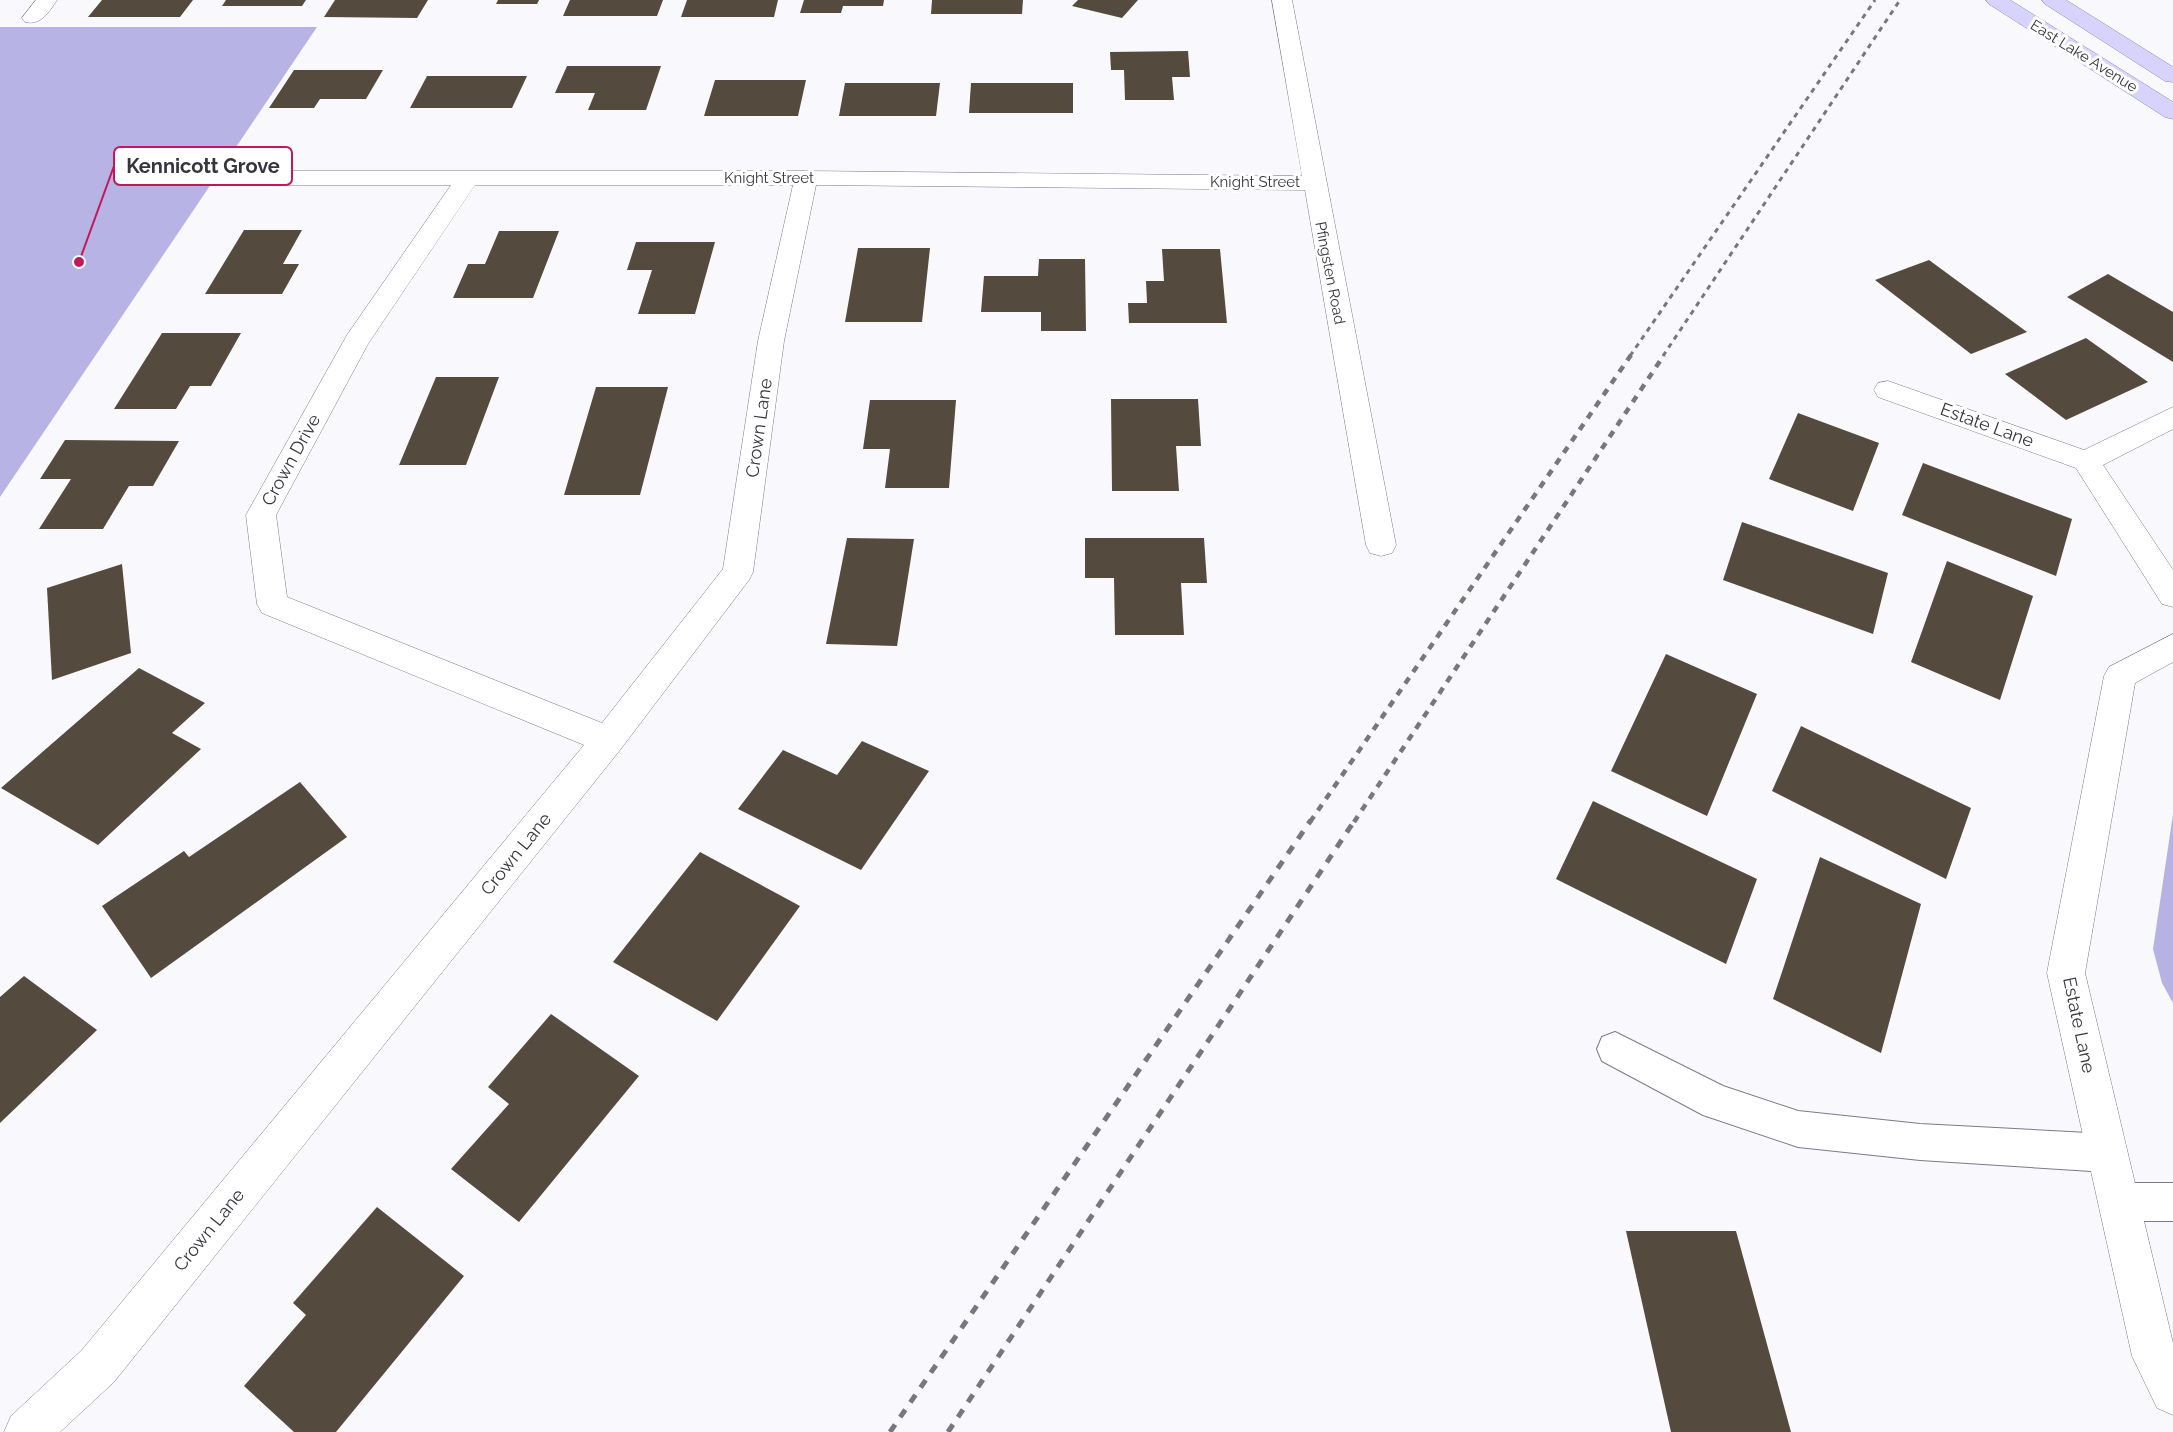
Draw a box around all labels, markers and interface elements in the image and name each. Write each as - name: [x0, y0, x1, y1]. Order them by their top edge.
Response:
- street label: East Lake Avenue: [2027, 16, 2141, 96]
- callout: Kennicott Grove: [114, 147, 292, 185]
- text: Kennicott Grove: [126, 154, 280, 178]
- street label: Knight Street: [724, 169, 814, 187]
- street label: Knight Street: [1210, 173, 1300, 191]
- street label: Pfingsten Road: [1311, 220, 1349, 326]
- street label: Crown Lane: [741, 377, 776, 479]
- street label: Estate Lane: [1938, 398, 2037, 451]
- street label: Crown Drive: [257, 410, 325, 509]
- street label: Crown Lane: [476, 808, 555, 899]
- street label: Estate Lane: [2059, 975, 2100, 1075]
- street label: Crown Lane: [169, 1184, 248, 1275]

